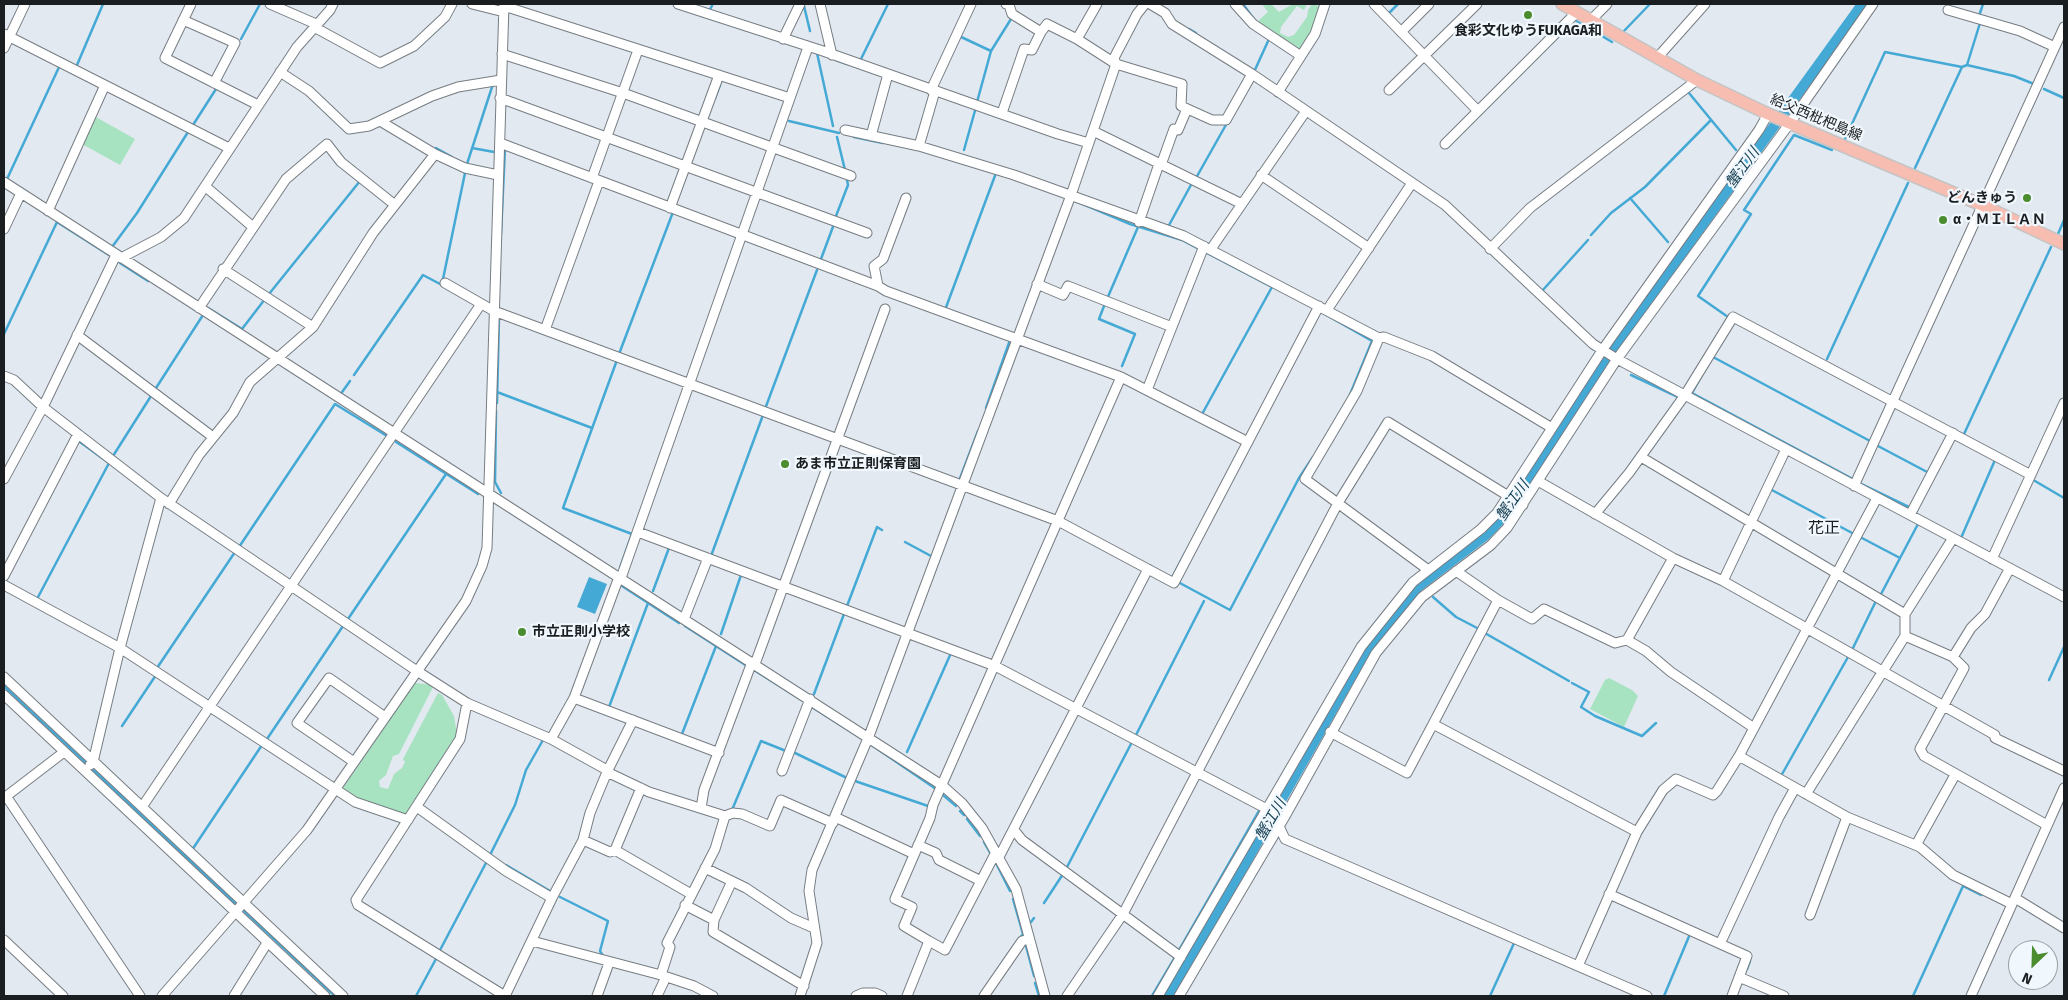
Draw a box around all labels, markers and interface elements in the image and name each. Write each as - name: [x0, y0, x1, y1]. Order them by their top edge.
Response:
- marker: 食彩文化ゆうFUKAGA和: [1522, 9, 1534, 21]
- place label: 食彩文化ゆうFUKAGA和: [1454, 23, 1602, 39]
- street label: 給父西枇杷島線: [1768, 91, 1864, 145]
- water label: 蟹江川: [1722, 145, 1764, 191]
- place label: どんきゅう: [1947, 190, 2017, 206]
- marker: どんきゅう: [2021, 192, 2033, 204]
- place label: α・ＭＩＬＡＮ: [1953, 212, 2045, 228]
- marker: α・ＭＩＬＡＮ: [1937, 214, 1949, 226]
- place label: あま市立正則保育園: [795, 456, 921, 472]
- marker: あま市立正則保育園: [779, 458, 791, 470]
- water label: 蟹江川: [1493, 477, 1533, 525]
- district label: 花正: [1808, 519, 1840, 539]
- place label: 市立正則小学校: [532, 624, 630, 640]
- marker: 市立正則小学校: [516, 626, 528, 638]
- water label: 蟹江川: [1252, 796, 1290, 844]
- north arrow: [2008, 940, 2058, 990]
- text: N: [2019, 969, 2035, 988]

